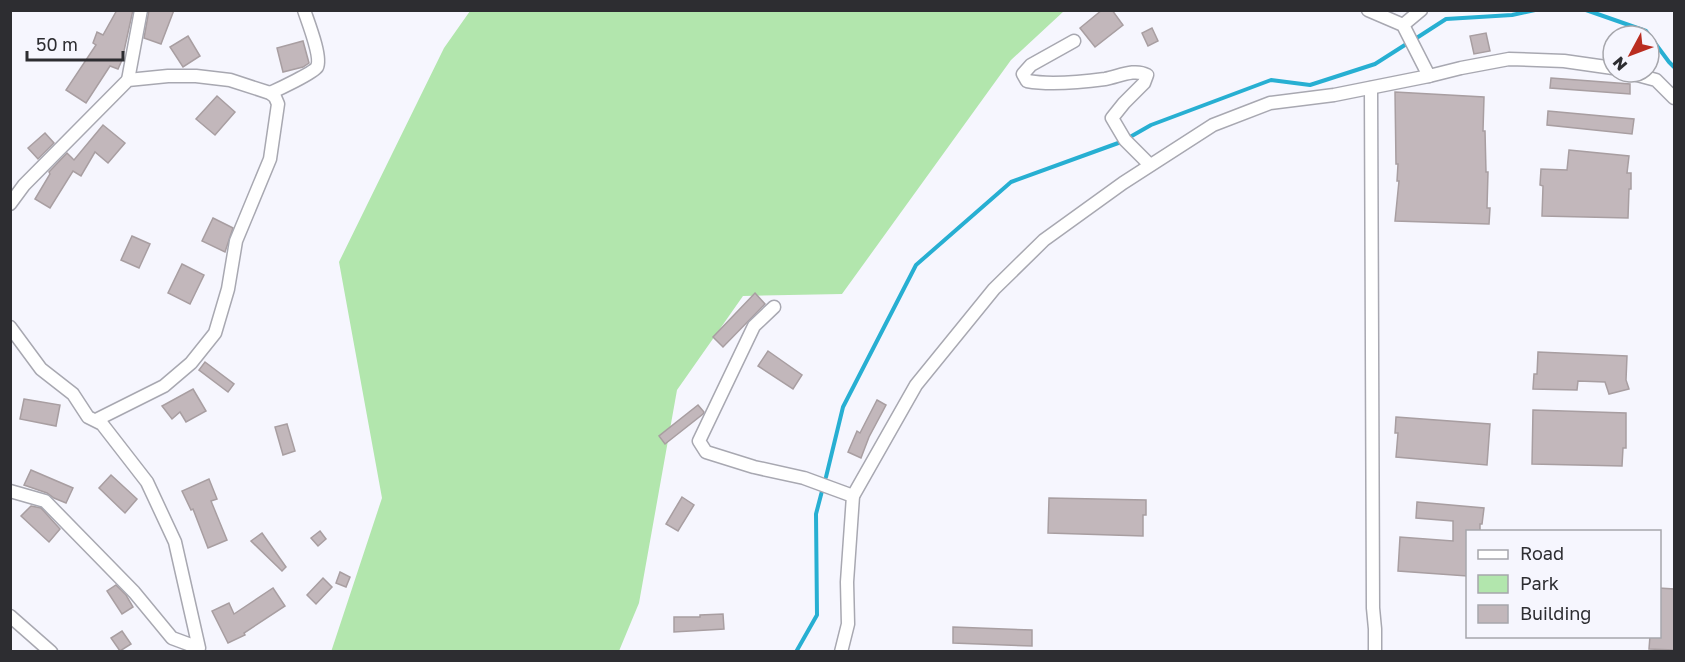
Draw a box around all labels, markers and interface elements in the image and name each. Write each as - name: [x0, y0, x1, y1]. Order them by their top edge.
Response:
- scale bar: [27, 24, 123, 62]
- north arrow: [1601, 24, 1661, 84]
- text: 50 m: [36, 33, 78, 55]
- text: N: [1608, 53, 1631, 75]
- legend: [1466, 530, 1661, 638]
- text: Road: [1520, 542, 1564, 564]
- text: Park: [1520, 572, 1559, 594]
- text: Building: [1520, 602, 1591, 624]

